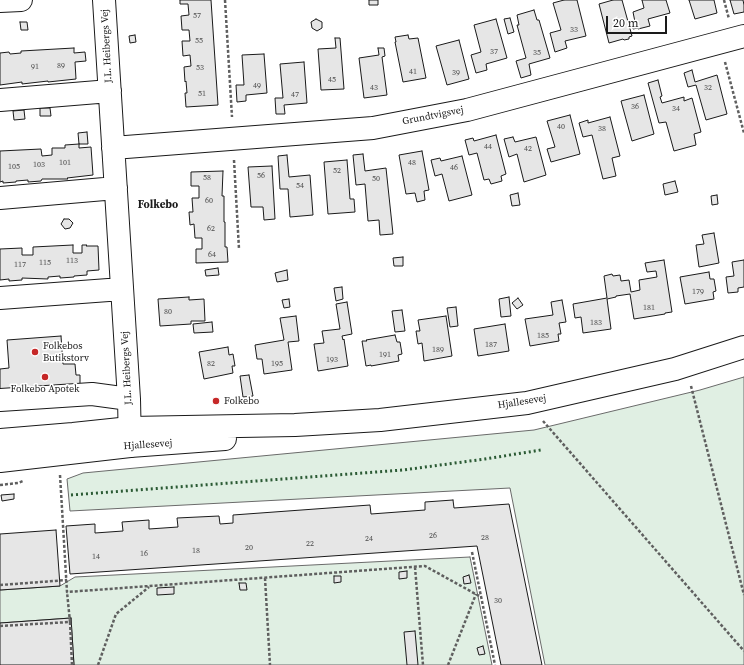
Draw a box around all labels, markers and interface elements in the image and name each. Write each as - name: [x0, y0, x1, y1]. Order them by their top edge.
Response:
- scale bar: [608, 8, 669, 34]
- street label: J.L. Heibergs Vej: [99, 9, 115, 83]
- house number: 57: [193, 11, 201, 21]
- text: 20 m: [613, 15, 639, 31]
- house number: 33: [570, 25, 578, 35]
- house number: 55: [195, 36, 203, 46]
- house number: 37: [490, 47, 498, 57]
- house number: 35: [533, 48, 541, 58]
- house number: 89: [57, 61, 65, 71]
- house number: 91: [31, 62, 39, 72]
- house number: 53: [196, 63, 204, 73]
- house number: 41: [409, 67, 417, 77]
- house number: 39: [452, 68, 460, 78]
- house number: 45: [328, 75, 336, 85]
- house number: 49: [253, 81, 261, 91]
- house number: 43: [370, 83, 378, 93]
- house number: 32: [704, 83, 712, 93]
- house number: 51: [198, 89, 206, 99]
- house number: 47: [291, 90, 299, 100]
- house number: 36: [631, 102, 639, 112]
- street label: Grundtvigsvej: [401, 104, 465, 128]
- house number: 34: [672, 104, 680, 114]
- house number: 40: [557, 122, 565, 132]
- house number: 38: [598, 124, 606, 134]
- house number: 44: [484, 142, 492, 152]
- house number: 42: [524, 144, 532, 154]
- house number: 101: [59, 158, 71, 168]
- house number: 48: [408, 158, 416, 168]
- house number: 103: [33, 160, 45, 170]
- house number: 105: [8, 162, 20, 172]
- house number: 46: [450, 163, 458, 173]
- house number: 52: [333, 166, 341, 176]
- house number: 56: [257, 171, 265, 181]
- house number: 58: [203, 173, 211, 183]
- house number: 50: [372, 174, 380, 184]
- house number: 54: [296, 181, 304, 191]
- house number: 60: [205, 196, 213, 206]
- district label: Folkebo: [138, 198, 178, 212]
- house number: 62: [207, 224, 215, 234]
- house number: 64: [208, 250, 216, 260]
- house number: 113: [66, 256, 78, 266]
- house number: 115: [39, 258, 51, 268]
- house number: 117: [14, 260, 26, 270]
- house number: 179: [692, 287, 704, 297]
- house number: 181: [643, 303, 655, 313]
- house number: 80: [164, 307, 172, 317]
- house number: 183: [590, 318, 602, 328]
- street label: J.L. Heibergs Vej: [119, 331, 135, 405]
- house number: 185: [537, 331, 549, 341]
- place label: Folkebos Butikstorv: [43, 340, 89, 364]
- house number: 187: [485, 340, 497, 350]
- house number: 189: [432, 345, 444, 355]
- marker: Folkebos Butikstorv: [30, 347, 40, 357]
- house number: 191: [379, 350, 391, 360]
- house number: 193: [326, 355, 338, 365]
- house number: 82: [207, 359, 215, 369]
- house number: 195: [271, 359, 283, 369]
- marker: Folkebo Apotek: [40, 372, 50, 382]
- place label: Folkebo Apotek: [11, 383, 79, 395]
- street label: Hjallesevej: [497, 392, 547, 412]
- place label: Folkebo: [224, 395, 259, 407]
- marker: Folkebo: [211, 396, 221, 406]
- street label: Hjallesevej: [123, 437, 173, 453]
- house number: 26: [429, 531, 437, 541]
- house number: 28: [481, 533, 489, 543]
- house number: 24: [365, 534, 373, 544]
- house number: 22: [306, 539, 314, 549]
- house number: 20: [245, 543, 253, 553]
- house number: 18: [192, 546, 200, 556]
- house number: 16: [140, 549, 148, 559]
- house number: 14: [92, 552, 100, 562]
- house number: 30: [494, 596, 502, 606]

